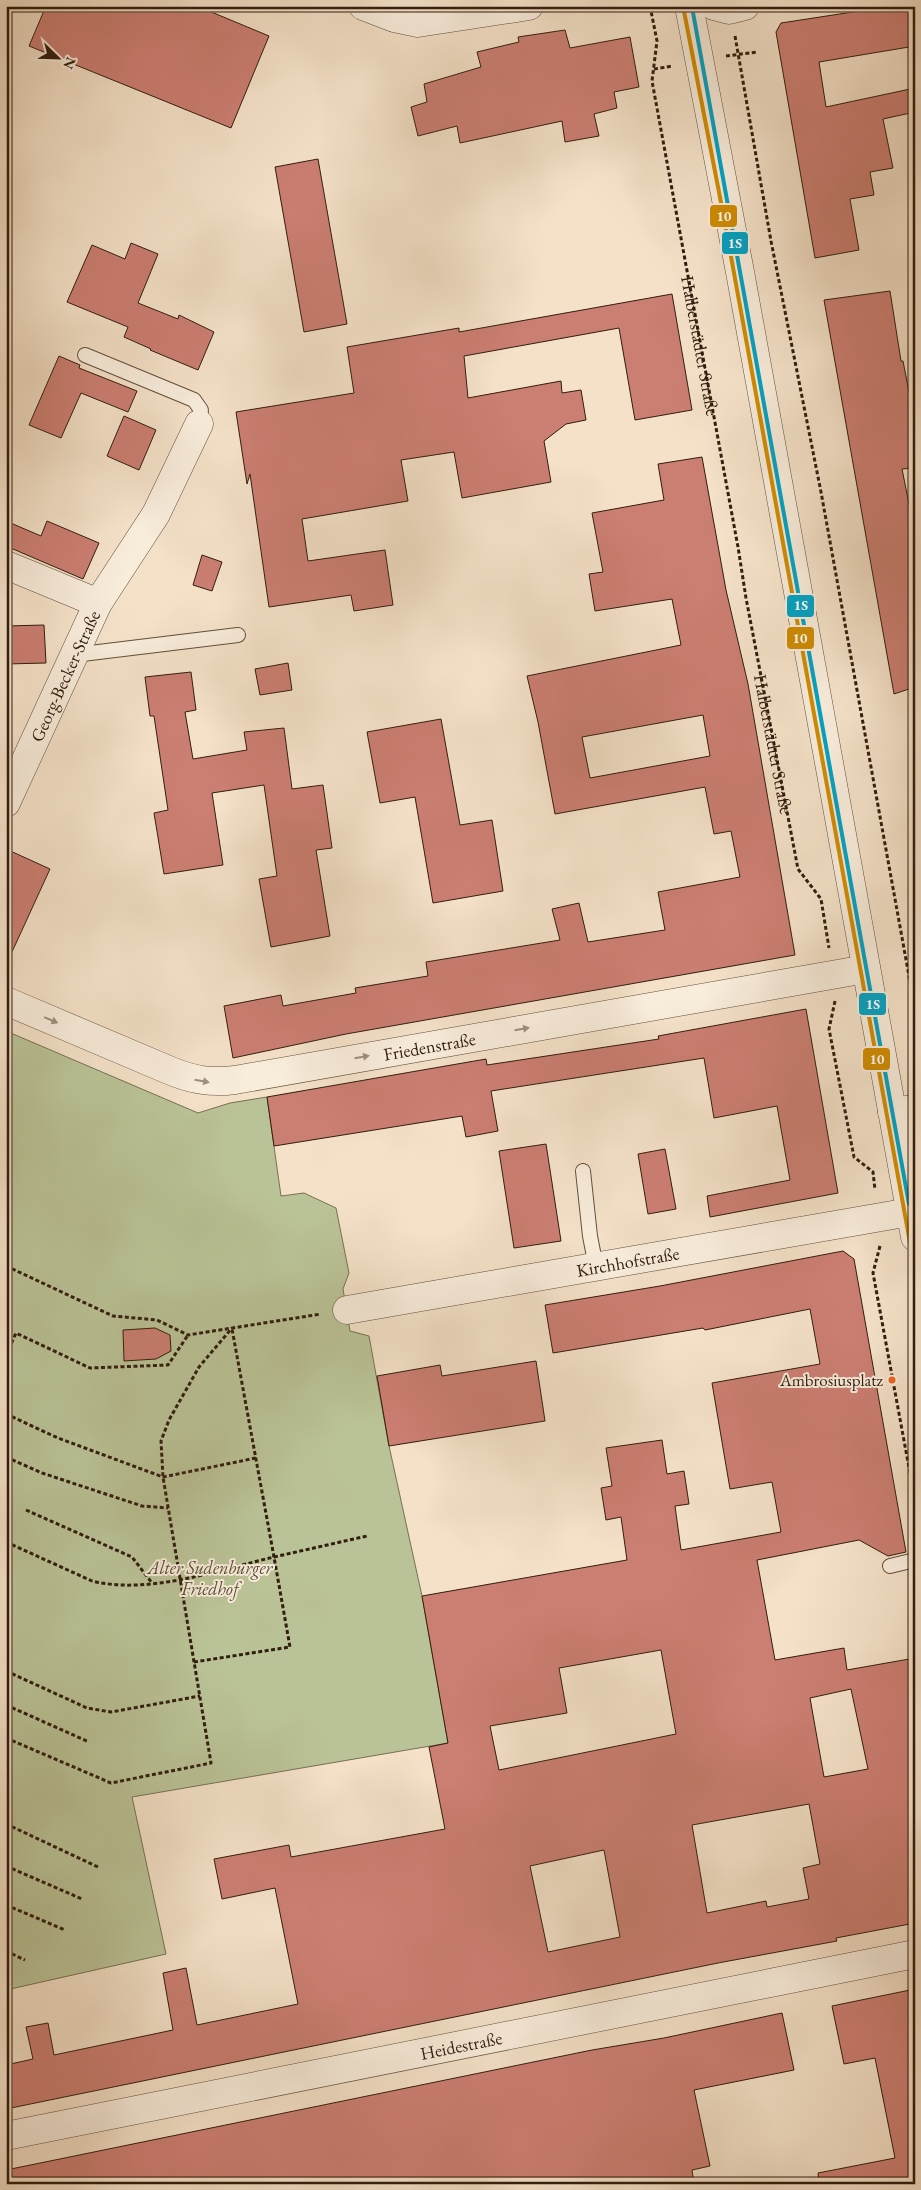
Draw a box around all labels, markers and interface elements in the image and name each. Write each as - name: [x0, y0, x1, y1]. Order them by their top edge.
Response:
- north arrow: [32, 32, 82, 82]
- text: N: [59, 54, 80, 72]
- line badge: 10: [709, 204, 738, 228]
- text: 10: [717, 207, 732, 225]
- line badge: 1S: [721, 231, 749, 255]
- text: 1S: [728, 234, 742, 252]
- street label: Halberstädter Straße: [677, 274, 725, 417]
- line badge: 1S: [786, 594, 815, 618]
- text: 1S: [794, 596, 808, 614]
- street label: Georg-Becker-Straße: [24, 606, 105, 745]
- line badge: 10: [786, 626, 815, 650]
- text: 10: [793, 629, 808, 647]
- street label: Halberstädter Straße: [749, 672, 799, 816]
- line badge: 1S: [858, 992, 887, 1016]
- text: 1S: [866, 995, 880, 1013]
- one-way arrow: [44, 1017, 58, 1025]
- one-way arrow: [514, 1024, 530, 1032]
- street label: Friedenstraße: [382, 1026, 477, 1065]
- line badge: 10: [862, 1047, 891, 1071]
- text: 10: [870, 1050, 885, 1068]
- one-way arrow: [354, 1053, 370, 1061]
- one-way arrow: [194, 1077, 210, 1085]
- street label: Kirchhofstraße: [575, 1241, 681, 1281]
- place label: Ambrosiusplatz: [779, 1369, 884, 1391]
- marker: Ambrosiusplatz: [887, 1375, 897, 1385]
- park label: Alter Sudenburger Friedhof: [146, 1556, 274, 1601]
- street label: Heidestraße: [418, 2025, 504, 2064]

